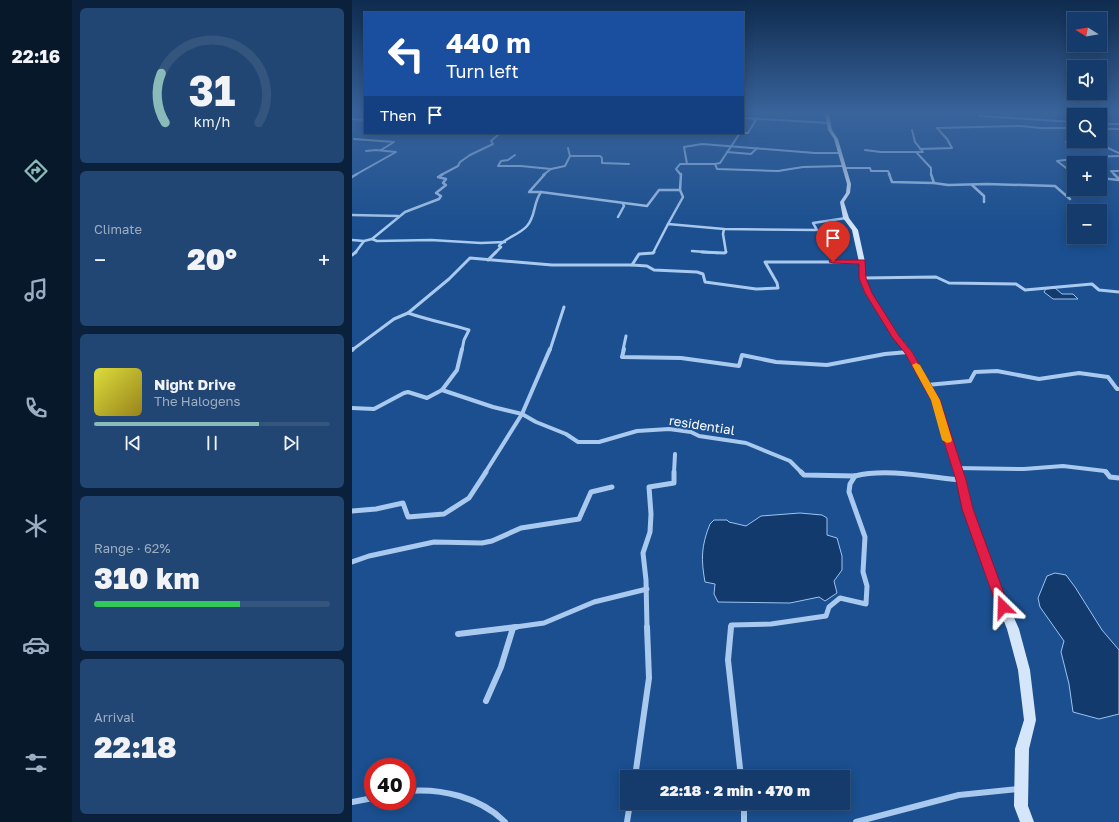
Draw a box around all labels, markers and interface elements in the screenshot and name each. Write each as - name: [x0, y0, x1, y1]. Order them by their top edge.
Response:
- north arrow: [1067, 12, 1107, 52]
- map controls: [1067, 12, 1107, 244]
- text: 440 m: [446, 26, 531, 59]
- icon: left: [380, 28, 432, 80]
- text: 22:16: [12, 45, 60, 67]
- text: Turn left: [446, 60, 519, 82]
- button: sound: [1067, 60, 1107, 100]
- text: 31: [189, 65, 235, 115]
- icon: arrive: [424, 104, 446, 126]
- text: Then: [380, 106, 416, 124]
- button: search: [1067, 108, 1107, 148]
- text: km/h: [194, 113, 230, 130]
- button: +: [1067, 156, 1107, 196]
- icon: directions: [22, 157, 50, 185]
- button: −: [1067, 204, 1107, 244]
- text: Climate: [94, 221, 142, 237]
- pin: [816, 221, 850, 262]
- icon: arrive: [822, 227, 844, 249]
- text: 20°: [187, 241, 237, 277]
- text: −: [94, 246, 106, 273]
- text: +: [318, 246, 330, 273]
- icon: music: [22, 276, 50, 304]
- text: Night Drive: [154, 375, 236, 393]
- text: The Halogens: [154, 393, 240, 409]
- icon: phone: [22, 394, 50, 422]
- street label: residential: [668, 412, 736, 438]
- icon: previous: [122, 432, 144, 454]
- icon: pause: [201, 432, 223, 454]
- icon: next: [280, 432, 302, 454]
- icon: climate: [22, 512, 50, 540]
- text: Range · 62%: [94, 540, 170, 556]
- text: 310 km: [94, 560, 199, 596]
- position arrow: [982, 586, 1024, 628]
- icon: car: [22, 631, 50, 659]
- text: Arrival: [94, 709, 135, 725]
- text: 22:18: [94, 729, 177, 765]
- icon: filters: [22, 749, 50, 777]
- speed limit sign: 40: [364, 758, 416, 810]
- text: 22:18 · 2 min · 470 m: [660, 781, 810, 799]

